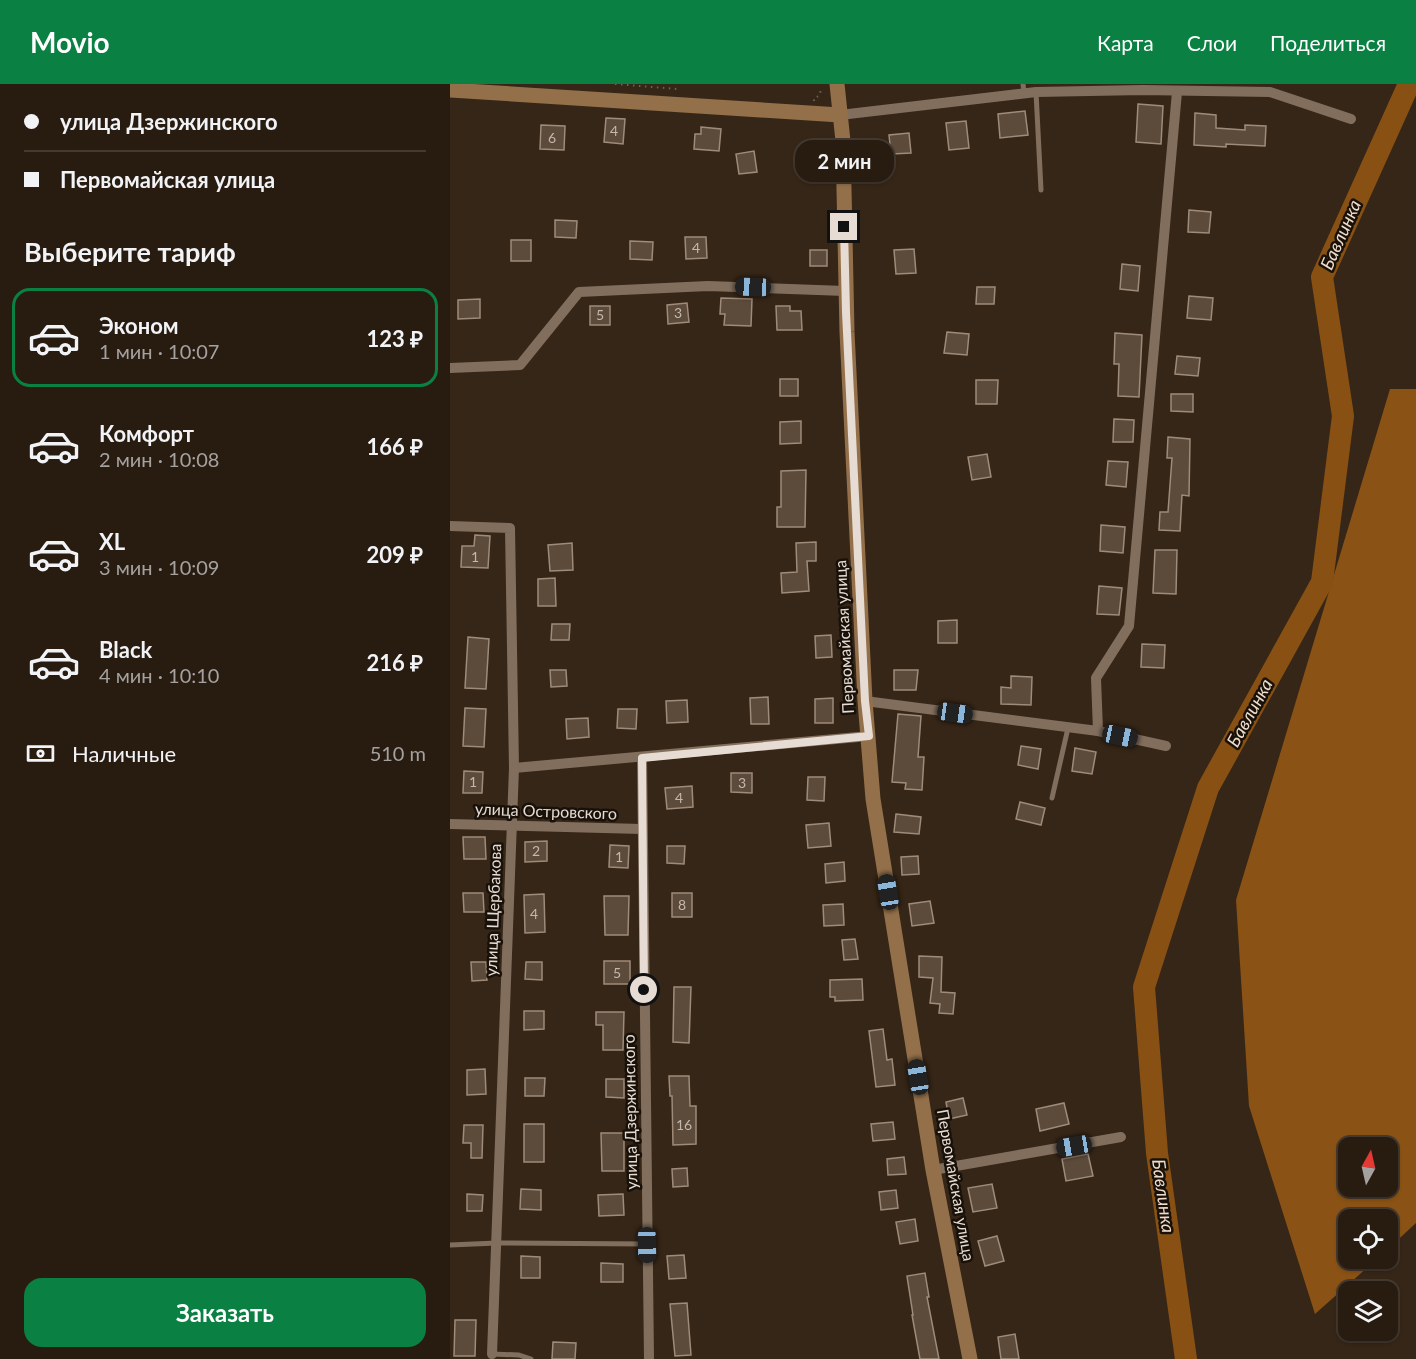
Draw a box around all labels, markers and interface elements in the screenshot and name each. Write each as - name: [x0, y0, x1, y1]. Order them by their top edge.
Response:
- text: Movio: [30, 25, 110, 59]
- text: Карта: [1097, 30, 1154, 55]
- text: Слои: [1187, 30, 1237, 55]
- text: Поделиться: [1270, 30, 1386, 55]
- text: улица Дзержинского: [60, 108, 278, 135]
- house number: 4: [610, 122, 618, 139]
- house number: 6: [548, 129, 556, 146]
- callout: 2 мин: [794, 140, 894, 182]
- text: 2 мин: [818, 149, 871, 173]
- text: Первомайская улица: [60, 166, 275, 193]
- water label: Бавлинка: [1315, 196, 1365, 273]
- route end: [830, 213, 857, 240]
- text: Выберите тариф: [24, 235, 236, 268]
- house number: 4: [692, 239, 700, 256]
- car: [735, 277, 771, 297]
- house number: 3: [674, 304, 682, 321]
- house number: 5: [596, 306, 604, 323]
- icon: car: [27, 311, 81, 365]
- text: Эконом: [99, 312, 179, 339]
- text: 123 ₽: [367, 325, 423, 352]
- text: 1 мин · 10:07: [99, 339, 219, 363]
- icon: car: [27, 419, 81, 473]
- text: Комфорт: [99, 420, 194, 447]
- text: 166 ₽: [367, 433, 423, 460]
- text: 2 мин · 10:08: [99, 447, 219, 471]
- icon: car: [27, 527, 81, 581]
- text: XL: [99, 528, 125, 555]
- text: 209 ₽: [367, 541, 423, 568]
- house number: 1: [471, 548, 479, 565]
- text: 3 мин · 10:09: [99, 555, 219, 579]
- street label: Первомайская улица: [830, 560, 857, 714]
- icon: car: [27, 635, 81, 689]
- text: Black: [99, 636, 152, 663]
- text: 216 ₽: [367, 649, 423, 676]
- text: 4 мин · 10:10: [99, 663, 219, 687]
- water label: Бавлинка: [1222, 675, 1277, 750]
- car: [936, 702, 974, 724]
- car: [1101, 723, 1139, 749]
- icon: cash: [24, 737, 57, 770]
- text: Наличные: [72, 740, 176, 767]
- text: 510 m: [370, 741, 426, 765]
- house number: 1: [469, 773, 477, 790]
- house number: 3: [738, 774, 746, 791]
- house number: 4: [675, 789, 683, 806]
- street label: улица Островского: [475, 799, 617, 822]
- house number: 2: [532, 842, 540, 859]
- street label: улица Щербакова: [481, 843, 504, 977]
- house number: 1: [615, 848, 623, 865]
- car: [876, 873, 900, 911]
- house number: 8: [678, 896, 686, 913]
- house number: 4: [530, 905, 538, 922]
- house number: 5: [613, 964, 621, 981]
- route start: [630, 976, 657, 1003]
- street label: улица Дзержинского: [619, 1034, 640, 1190]
- car: [906, 1058, 930, 1096]
- street label: Первомайская улица: [934, 1107, 979, 1262]
- house number: 16: [676, 1116, 692, 1133]
- car: [1055, 1134, 1093, 1158]
- north arrow: [1338, 1137, 1398, 1197]
- map controls: [1338, 1137, 1398, 1341]
- water label: Бавлинка: [1148, 1158, 1180, 1234]
- button: locate: [1338, 1209, 1398, 1269]
- car: [638, 1227, 656, 1263]
- button: Заказать: [24, 1278, 426, 1347]
- button: layers: [1338, 1281, 1398, 1341]

